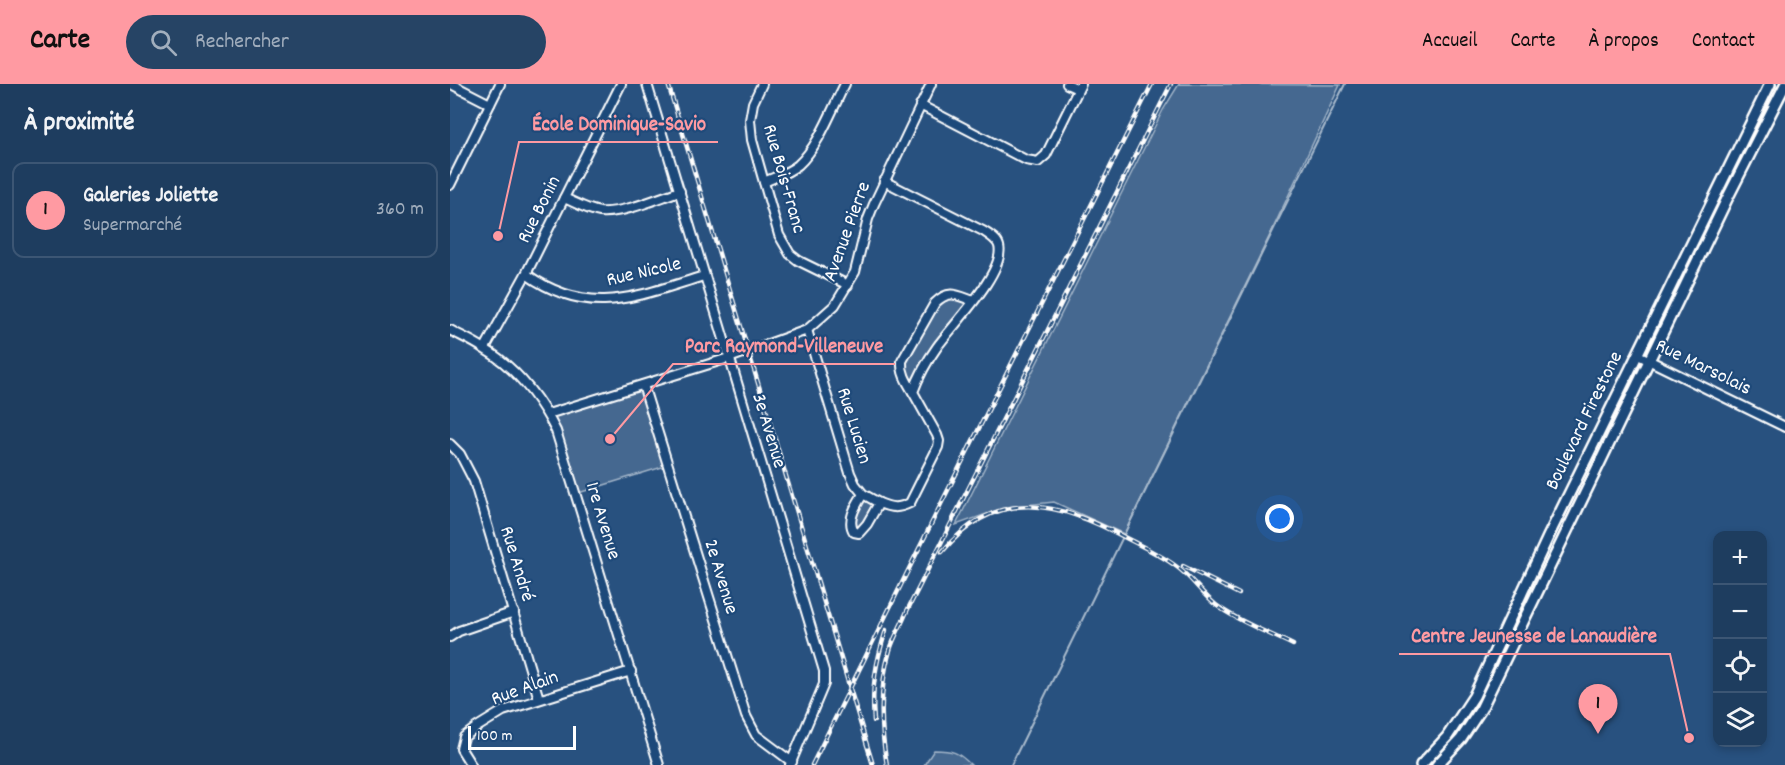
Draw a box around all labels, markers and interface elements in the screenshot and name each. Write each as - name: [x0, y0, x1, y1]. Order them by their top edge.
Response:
- search box: [126, 15, 546, 69]
- text: Carte: [30, 22, 90, 62]
- icon: search: [147, 26, 180, 59]
- text: Rechercher: [195, 27, 289, 58]
- text: Accueil: [1422, 27, 1477, 57]
- text: Carte: [1510, 27, 1555, 57]
- text: À propos: [1588, 27, 1659, 57]
- text: Contact: [1692, 27, 1755, 57]
- callout: École Dominique-Savio: [519, 103, 718, 142]
- text: À proximité: [24, 105, 134, 142]
- text: École Dominique-Savio: [532, 111, 706, 141]
- street label: Rue Bois-Franc: [754, 121, 812, 237]
- street label: Rue Bonin: [511, 171, 569, 249]
- street label: Avenue Pierre: [817, 178, 879, 286]
- text: Galeries Joliette: [83, 181, 218, 212]
- text: 1: [43, 196, 48, 224]
- text: 360 m: [376, 196, 424, 224]
- text: Supermarché: [83, 212, 182, 240]
- street label: Rue Nicole: [604, 251, 684, 295]
- callout: Parc Raymond-Villeneuve: [673, 325, 895, 364]
- text: Parc Raymond-Villeneuve: [685, 333, 883, 363]
- street label: Rue Marsolais: [1650, 333, 1756, 403]
- street label: Boulevard Firestone: [1539, 347, 1631, 495]
- street label: Rue Lucien: [828, 384, 878, 468]
- street label: 3e Avenue: [743, 390, 793, 472]
- street label: 1re Avenue: [577, 479, 627, 563]
- your location: [1265, 504, 1294, 533]
- street label: Rue André: [491, 523, 541, 605]
- map controls: [1713, 531, 1767, 747]
- button: +: [1713, 531, 1767, 585]
- street label: 2e Avenue: [695, 536, 745, 618]
- button: −: [1713, 585, 1767, 639]
- callout: Centre Jeunesse de Lanaudière: [1399, 615, 1670, 654]
- text: Centre Jeunesse de Lanaudière: [1411, 623, 1657, 653]
- button: locate: [1713, 639, 1767, 693]
- street label: Rue Alain: [487, 664, 563, 714]
- pin: 1: [1578, 684, 1618, 734]
- button: layers: [1713, 693, 1767, 747]
- scale bar: [468, 723, 576, 750]
- text: 100 m: [477, 725, 513, 748]

